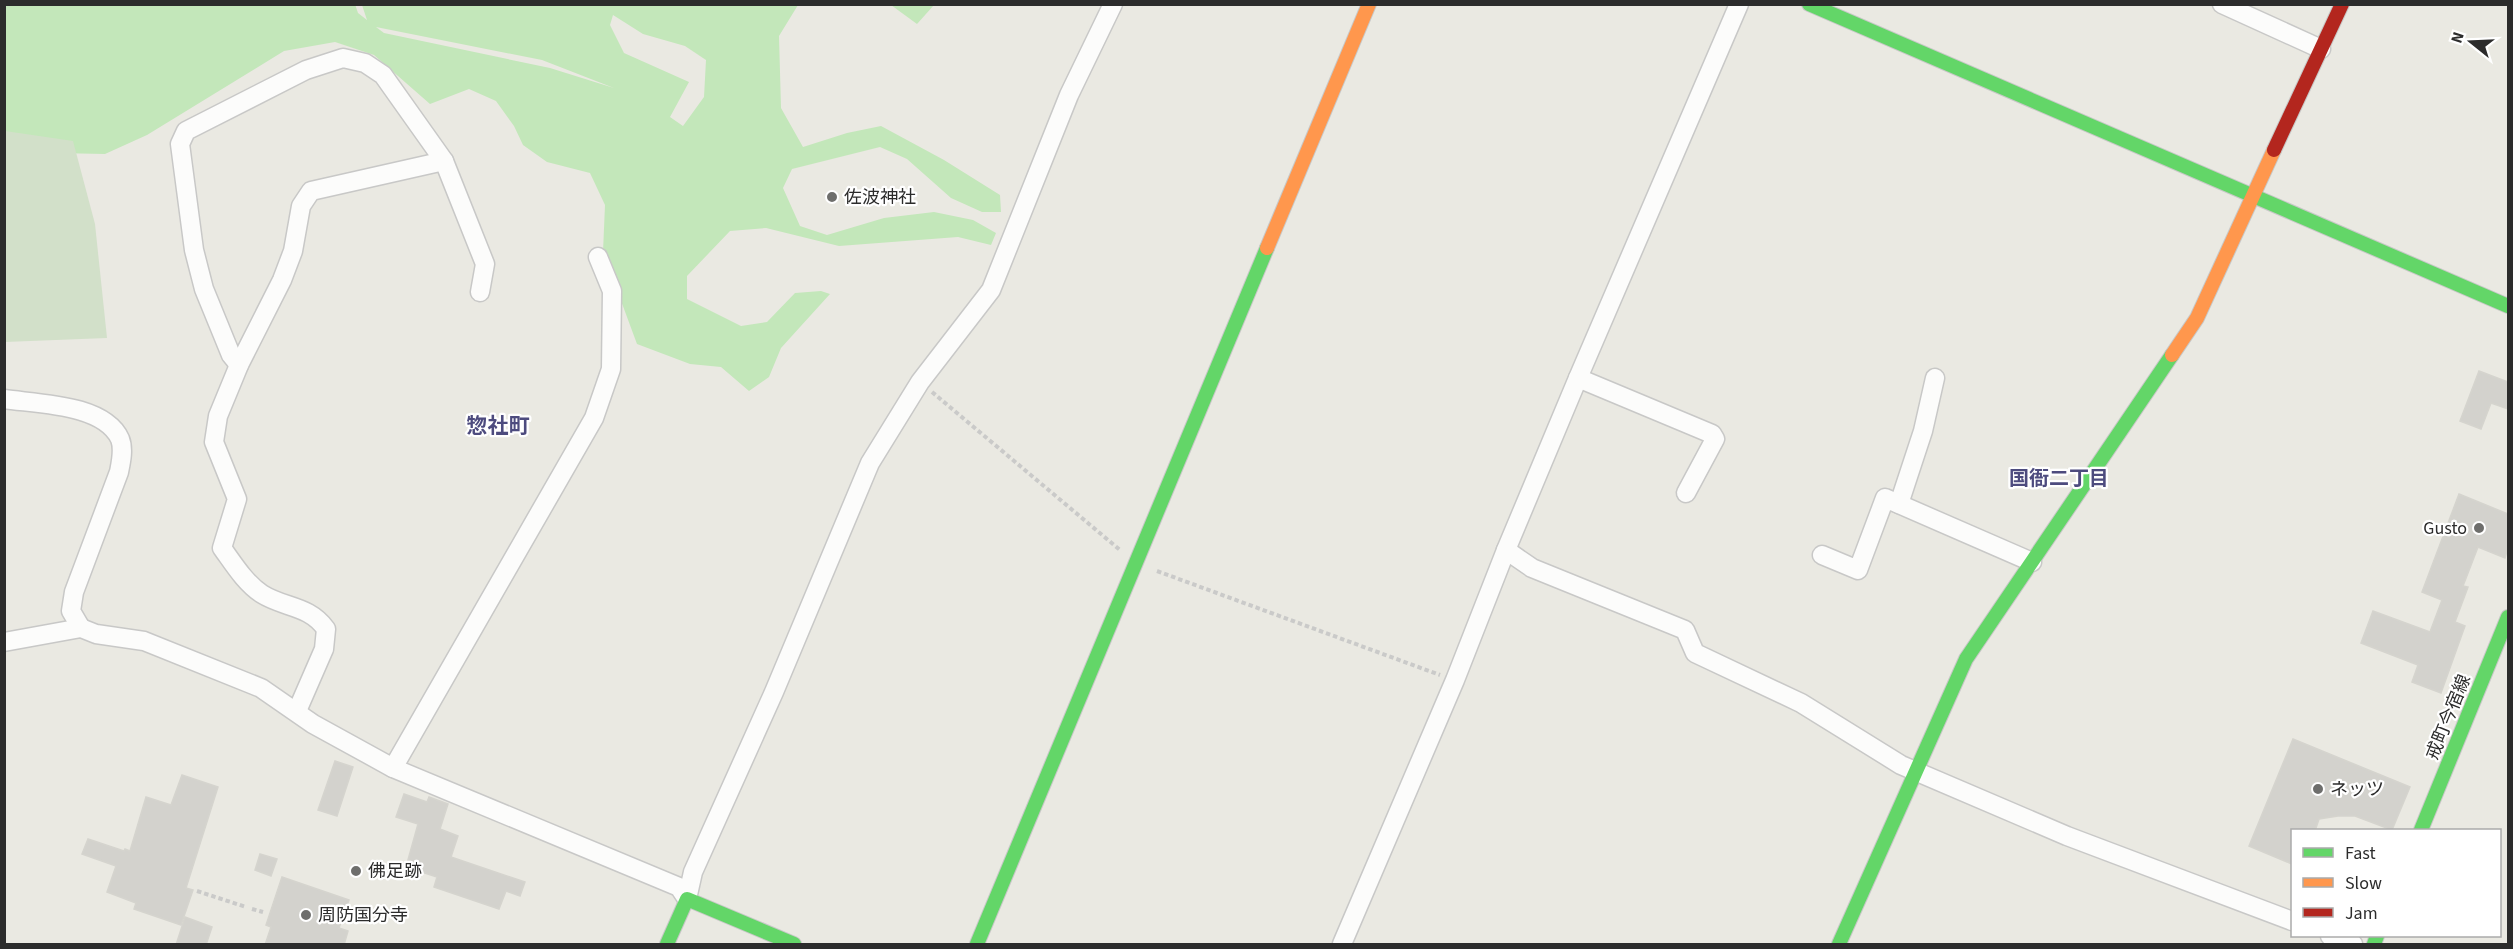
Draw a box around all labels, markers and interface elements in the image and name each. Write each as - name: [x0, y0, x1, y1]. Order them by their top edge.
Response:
- north arrow: [2441, 12, 2501, 72]
- text: N: [2446, 29, 2470, 46]
- place label: 佐波神社: [844, 185, 916, 210]
- marker: 佐波神社: [825, 190, 839, 204]
- district label: 惣社町: [467, 411, 530, 441]
- district label: 国衙二丁目: [2009, 465, 2109, 493]
- place label: Gusto: [2423, 516, 2467, 541]
- marker: Gusto: [2472, 521, 2486, 535]
- street label: 戒町今宿線: [2420, 671, 2477, 764]
- place label: ネッツ: [2330, 777, 2384, 802]
- marker: ネッツ: [2311, 782, 2325, 796]
- legend: [2291, 829, 2501, 937]
- text: Fast: [2345, 841, 2376, 866]
- place label: 佛足跡: [368, 859, 422, 884]
- marker: 佛足跡: [349, 864, 363, 878]
- text: Slow: [2345, 871, 2382, 896]
- text: Jam: [2345, 901, 2378, 926]
- place label: 周防国分寺: [318, 903, 408, 928]
- marker: 周防国分寺: [299, 908, 313, 922]

